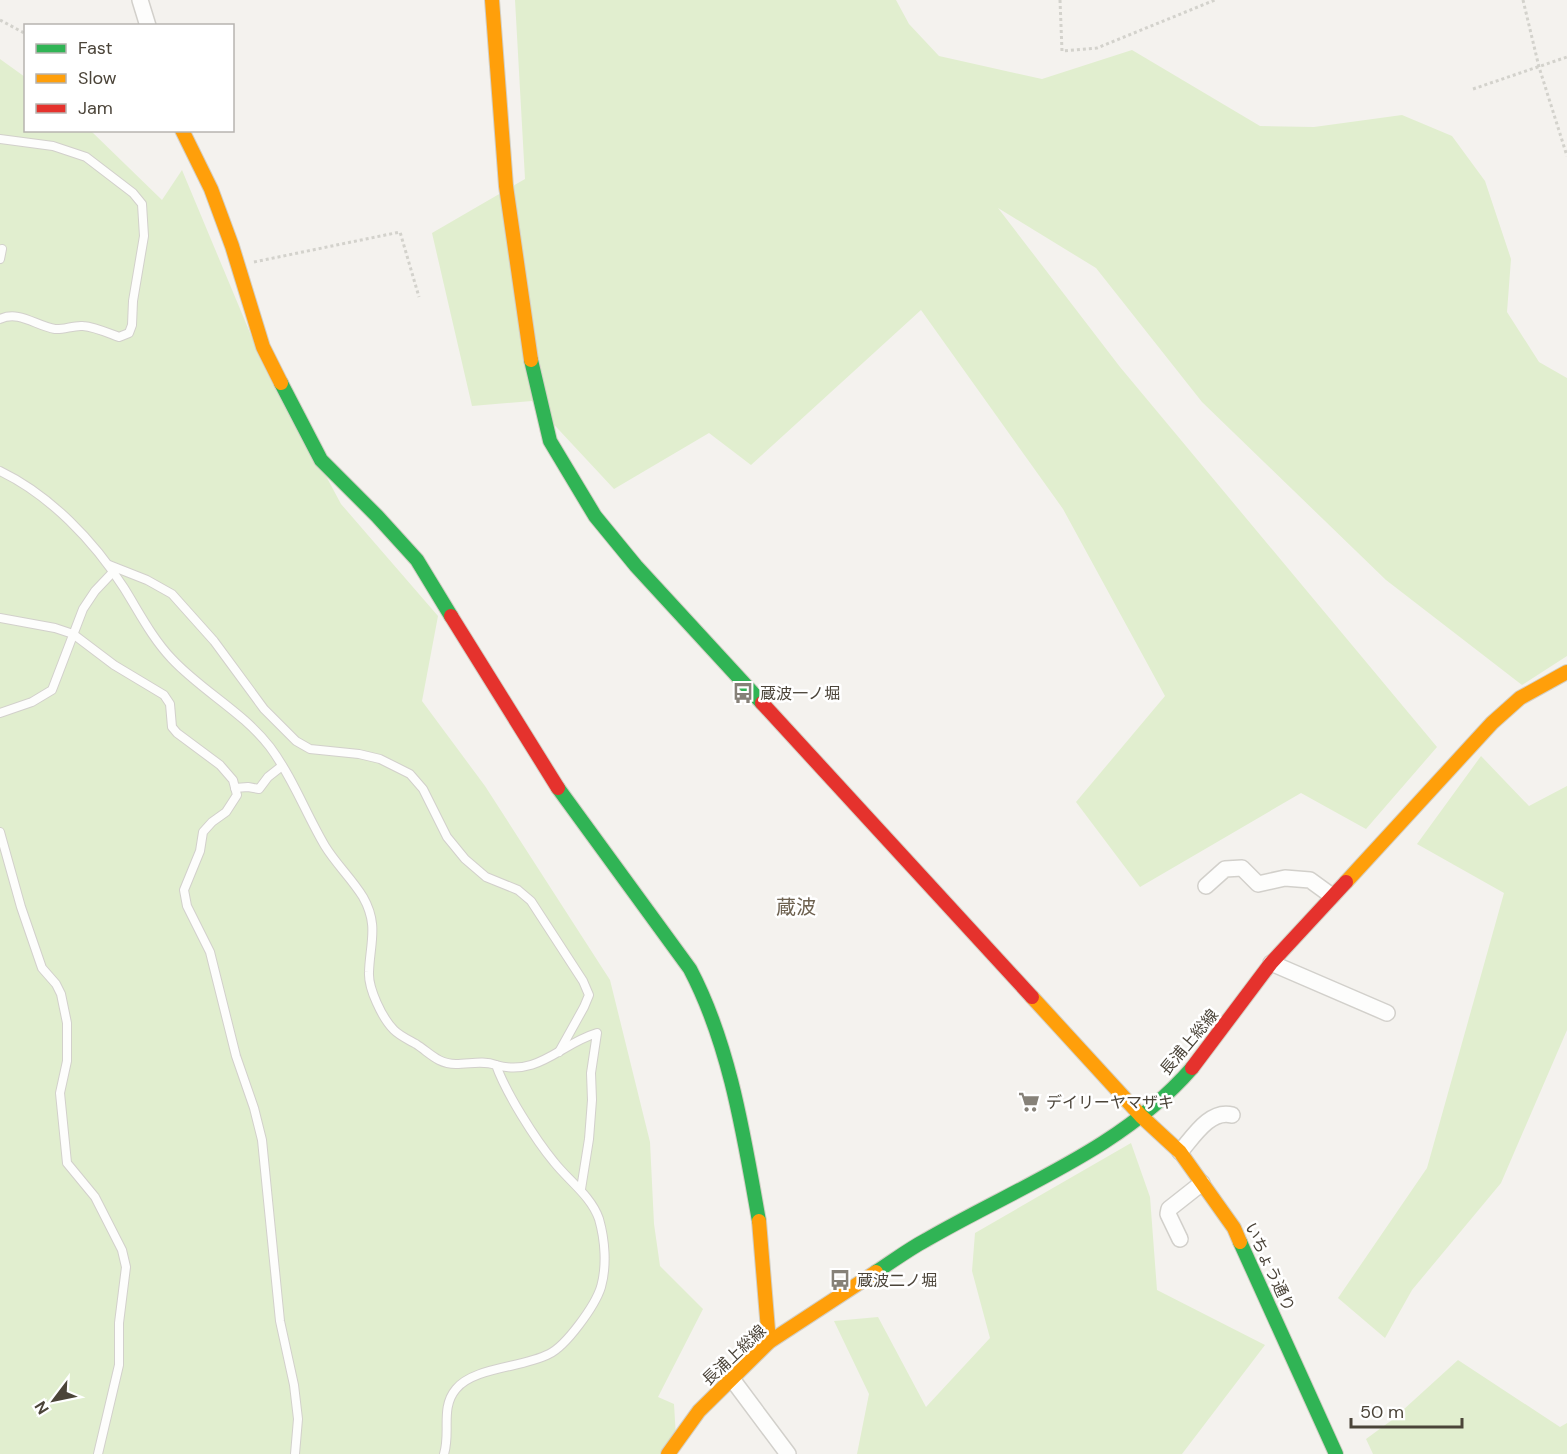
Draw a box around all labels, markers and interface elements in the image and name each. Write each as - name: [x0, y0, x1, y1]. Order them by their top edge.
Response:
- legend: [24, 24, 234, 132]
- text: Fast: [78, 36, 113, 60]
- text: Slow: [78, 66, 117, 90]
- text: Jam: [78, 96, 113, 120]
- bus stop icon: 蔵波一ノ堀: [731, 681, 755, 705]
- place label: 蔵波一ノ堀: [760, 683, 840, 704]
- district label: 蔵波: [776, 894, 816, 920]
- street label: 長浦上総線: [1155, 1005, 1223, 1079]
- supermarket icon: デイリーヤマザキ: [1017, 1090, 1041, 1114]
- place label: デイリーヤマザキ: [1046, 1092, 1174, 1113]
- street label: いちょう通り: [1240, 1219, 1300, 1315]
- bus stop icon: 蔵波二ノ堀: [828, 1268, 852, 1292]
- place label: 蔵波二ノ堀: [857, 1270, 937, 1291]
- street label: 長浦上総線: [698, 1320, 770, 1390]
- north arrow: [24, 1370, 84, 1430]
- scale bar: [1351, 1391, 1462, 1429]
- text: N: [30, 1397, 54, 1418]
- text: 50 m: [1360, 1400, 1404, 1424]

